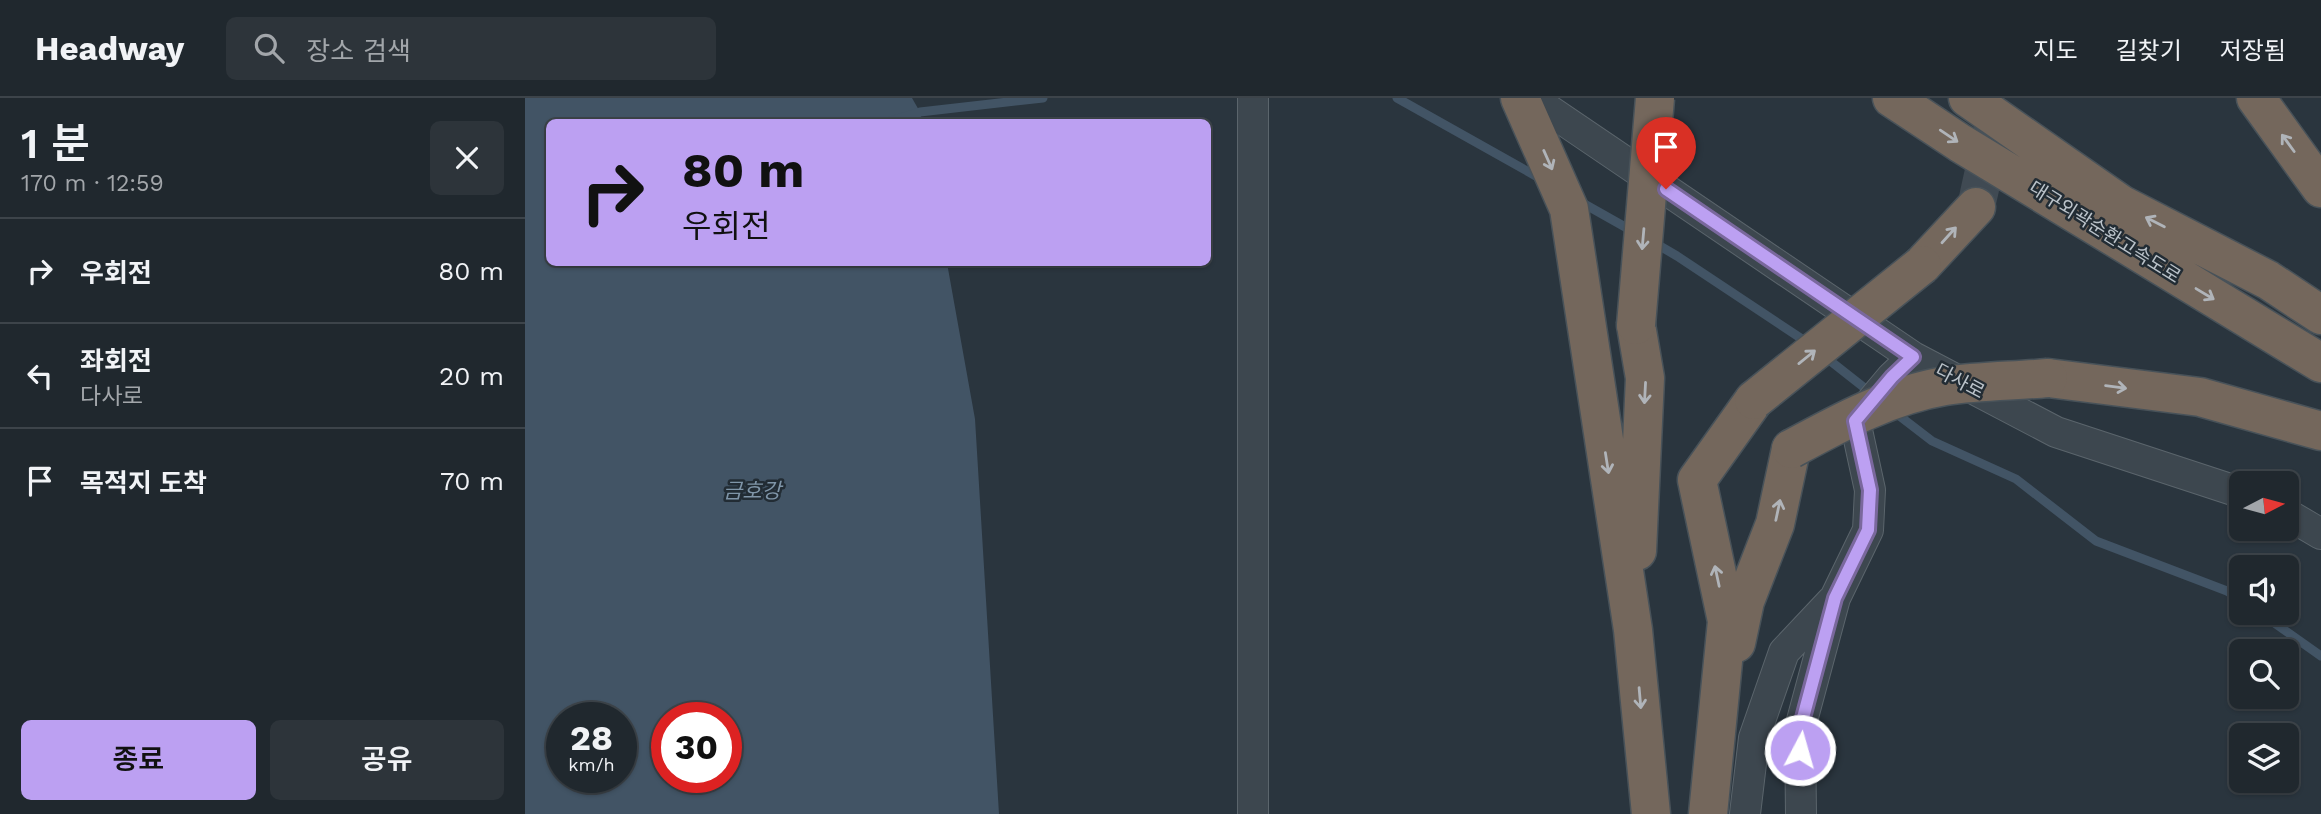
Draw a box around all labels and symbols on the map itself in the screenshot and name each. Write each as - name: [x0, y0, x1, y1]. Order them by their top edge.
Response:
- pin: [1636, 117, 1696, 189]
- one-way arrow: [1939, 129, 1958, 143]
- one-way arrow: [2281, 134, 2295, 153]
- one-way arrow: [1542, 149, 1555, 171]
- street label: 대구외곽순환고속도로: [2025, 176, 2185, 288]
- one-way arrow: [2145, 214, 2166, 228]
- one-way arrow: [1636, 227, 1649, 250]
- one-way arrow: [1940, 227, 1956, 245]
- one-way arrow: [2195, 287, 2215, 301]
- one-way arrow: [1798, 350, 1816, 365]
- street label: 다사로: [1931, 359, 1989, 403]
- one-way arrow: [2104, 380, 2127, 393]
- one-way arrow: [1638, 381, 1651, 404]
- one-way arrow: [1601, 451, 1614, 473]
- north arrow: [2229, 471, 2299, 541]
- water label: 금호강: [723, 478, 784, 503]
- one-way arrow: [1771, 499, 1785, 522]
- one-way arrow: [1710, 565, 1724, 588]
- one-way arrow: [1633, 687, 1646, 709]
- speed limit sign: 30: [651, 702, 742, 793]
- position arrow: [1763, 713, 1837, 787]

